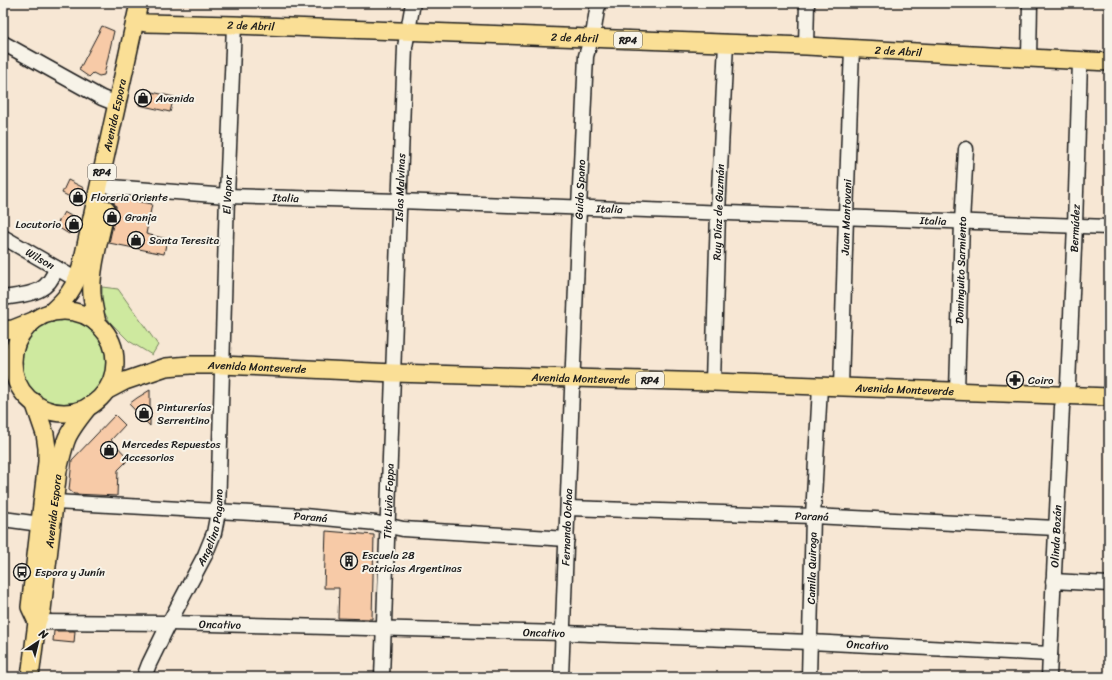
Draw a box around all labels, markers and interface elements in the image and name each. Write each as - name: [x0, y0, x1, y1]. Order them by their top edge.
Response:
- street label: 2 de Abril: [227, 16, 276, 37]
- street label: 2 de Abril: [551, 28, 599, 48]
- road number: RP4: [614, 32, 642, 48]
- street label: 2 de Abril: [874, 41, 923, 62]
- street label: Avenida Espora: [98, 77, 132, 154]
- shop icon: Avenida: [133, 88, 153, 108]
- place label: Avenida: [155, 89, 195, 108]
- street label: Islas Malvinas: [390, 152, 411, 223]
- street label: Guido Spano: [570, 159, 591, 220]
- street label: Ruy Díaz de Guzmán: [708, 163, 730, 261]
- road number: RP4: [88, 164, 116, 180]
- street label: El Vapor: [217, 174, 238, 215]
- street label: Juan Mantovani: [836, 178, 857, 256]
- shop icon: Floreria Oriente: [68, 187, 88, 207]
- place label: Floreria Oriente: [91, 188, 168, 207]
- street label: Italia: [271, 188, 300, 208]
- street label: Italia: [595, 199, 623, 219]
- street label: Bermúdez: [1065, 203, 1086, 253]
- shop icon: Granja: [102, 207, 122, 227]
- place label: Granja: [125, 208, 157, 227]
- street label: Italia: [919, 211, 947, 231]
- shop icon: Locutorio: [64, 214, 84, 234]
- place label: Locutorio: [16, 215, 61, 234]
- street label: Dominguito Sarmiento: [950, 215, 972, 324]
- shop icon: Santa Teresita: [126, 230, 146, 250]
- place label: Santa Teresita: [149, 231, 220, 250]
- street label: Wilson: [22, 243, 58, 275]
- street label: Avenida Monteverde: [207, 356, 307, 379]
- street label: Avenida Monteverde: [530, 368, 631, 390]
- pharmacy icon: Coiro: [1005, 370, 1025, 390]
- place label: Coiro: [1028, 371, 1054, 390]
- road number: RP4: [636, 372, 664, 388]
- street label: Avenida Monteverde: [854, 378, 955, 401]
- place label: Pinturerías Serrentino: [157, 398, 212, 430]
- shop icon: Pinturerías Serrentino: [134, 403, 154, 423]
- place label: Mercedes Repuestos Accesorios: [121, 435, 222, 467]
- shop icon: Mercedes Repuestos Accesorios: [99, 440, 119, 460]
- street label: Tito Livio Foppa: [378, 462, 400, 539]
- street label: Avenida Espora: [40, 473, 67, 550]
- street label: Angelina Pagano: [191, 488, 229, 571]
- street label: Fernando Ochoa: [556, 488, 578, 566]
- street label: Olinda Bozán: [1045, 504, 1067, 568]
- street label: Paraná: [293, 506, 329, 528]
- street label: Paraná: [795, 506, 830, 527]
- street label: Camila Quiroga: [802, 531, 823, 605]
- place label: Escuela 28 Patricias Argentinas: [362, 546, 463, 578]
- building icon: Escuela 28 Patricias Argentinas: [339, 551, 359, 571]
- bus stop icon: Espora y Junín: [12, 562, 32, 582]
- place label: Espora y Junín: [35, 563, 105, 582]
- street label: Oncativo: [199, 615, 242, 635]
- north arrow: [18, 622, 58, 662]
- street label: Oncativo: [523, 623, 566, 643]
- text: N: [34, 624, 52, 644]
- street label: Oncativo: [846, 635, 890, 656]

